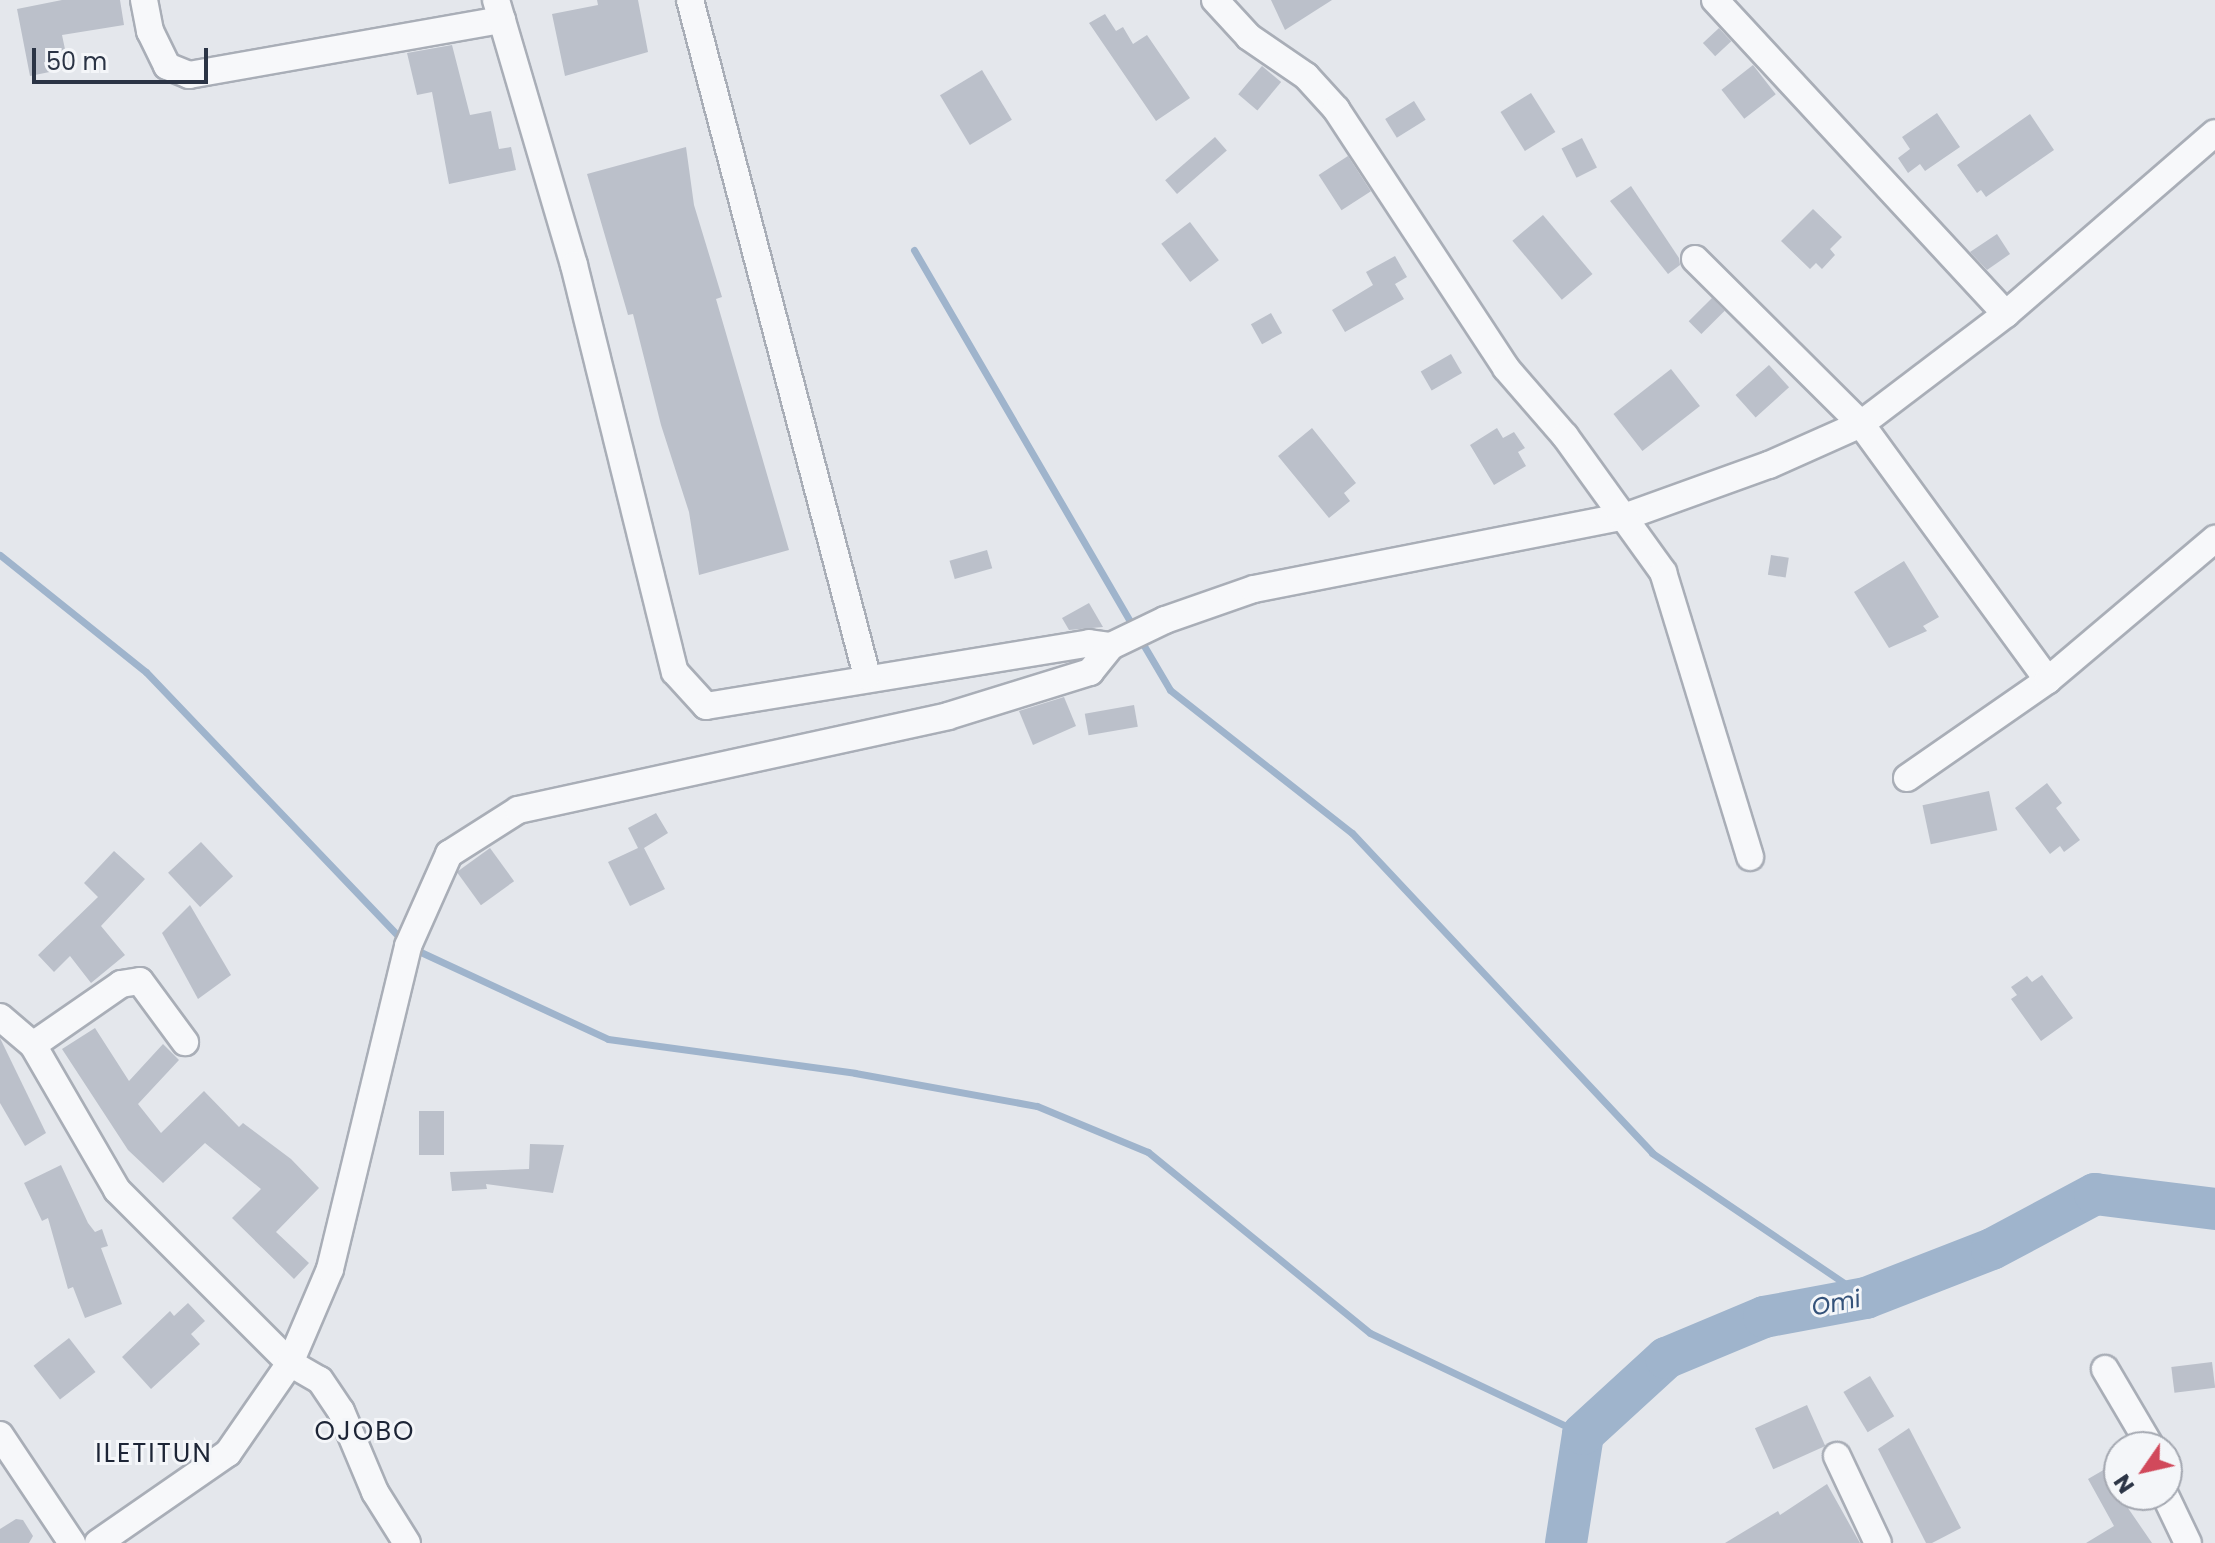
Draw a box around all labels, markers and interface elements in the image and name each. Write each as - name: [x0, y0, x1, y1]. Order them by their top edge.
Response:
- scale bar: [36, 32, 212, 82]
- text: 50 m: [46, 45, 107, 78]
- water label: Omi: [1809, 1284, 1863, 1322]
- district label: OJOBO: [314, 1416, 416, 1448]
- north arrow: [2103, 1431, 2183, 1511]
- district label: ILETITUN: [95, 1438, 213, 1470]
- text: N: [2107, 1468, 2142, 1499]

